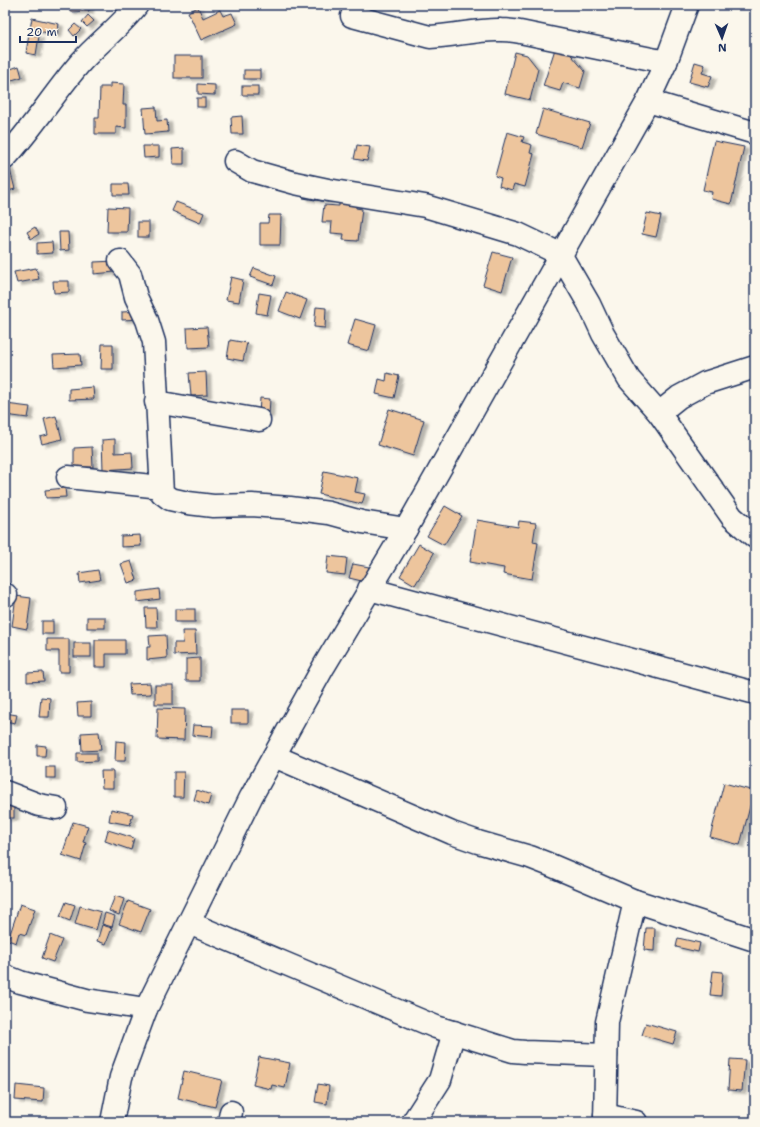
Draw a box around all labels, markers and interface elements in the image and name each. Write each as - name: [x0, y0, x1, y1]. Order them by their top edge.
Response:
- scale bar: [20, 18, 76, 44]
- north arrow: [702, 18, 742, 58]
- text: 20 m: [26, 24, 57, 40]
- text: N: [717, 40, 727, 55]

